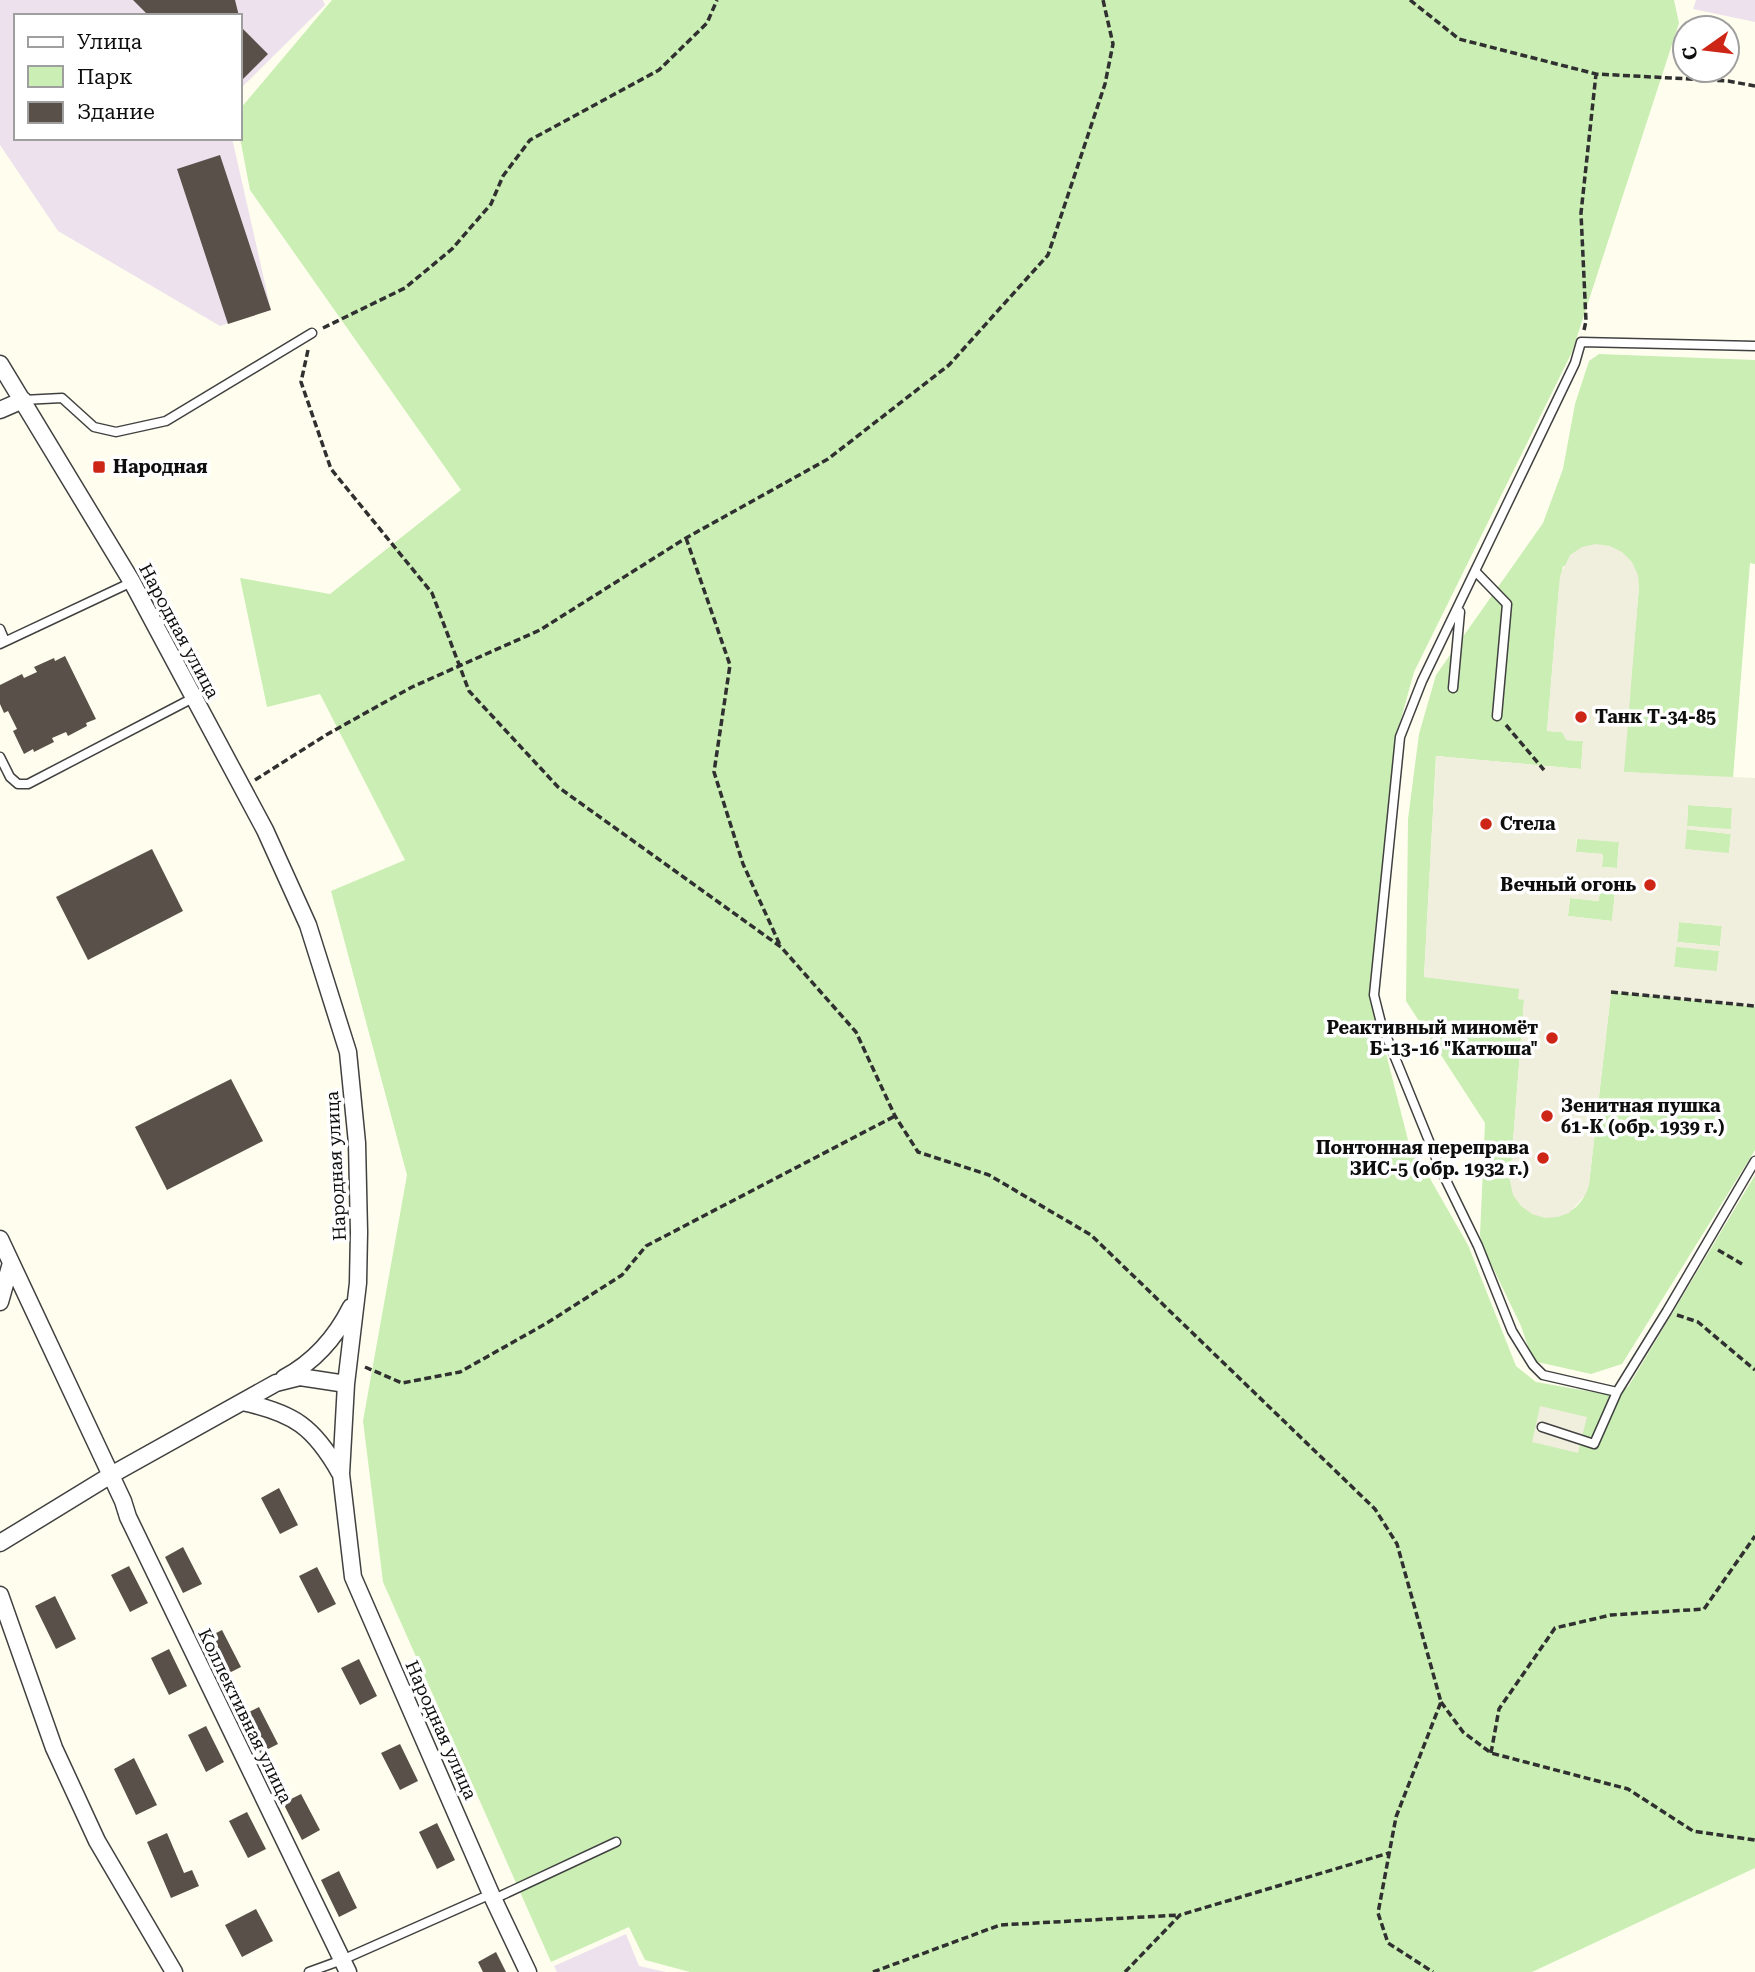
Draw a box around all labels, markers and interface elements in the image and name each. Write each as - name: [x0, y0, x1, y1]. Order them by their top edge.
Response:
- legend: [14, 14, 242, 140]
- north arrow: [1671, 14, 1741, 84]
- text: Улица: [77, 30, 143, 54]
- text: С: [1677, 44, 1703, 62]
- text: Парк: [77, 65, 133, 89]
- text: Здание: [77, 100, 155, 124]
- place label: Народная: [113, 456, 207, 477]
- marker: Народная: [91, 459, 107, 475]
- street label: Народная улица: [135, 560, 224, 702]
- place label: Танк Т-34-85: [1595, 706, 1716, 727]
- marker: Танк Т-34-85: [1573, 709, 1589, 725]
- place label: Стела: [1500, 813, 1556, 834]
- marker: Стела: [1478, 816, 1494, 832]
- place label: Вечный огонь: [1500, 874, 1636, 895]
- marker: Вечный огонь: [1642, 877, 1658, 893]
- place label: Реактивный миномёт Б-13-16 "Катюша": [1326, 1017, 1538, 1059]
- marker: Реактивный миномёт Б-13-16 "Катюша": [1544, 1030, 1560, 1046]
- street label: Народная улица: [321, 1090, 350, 1241]
- place label: Зенитная пушка 61-К (обр. 1939 г.): [1561, 1095, 1724, 1137]
- marker: Зенитная пушка 61-К (обр. 1939 г.): [1539, 1108, 1555, 1124]
- place label: Понтонная переправа ЗИС-5 (обр. 1932 г.): [1316, 1137, 1529, 1179]
- marker: Понтонная переправа ЗИС-5 (обр. 1932 г.): [1535, 1150, 1551, 1166]
- street label: Коллективная улица: [194, 1625, 297, 1807]
- street label: Народная улица: [401, 1657, 482, 1803]

